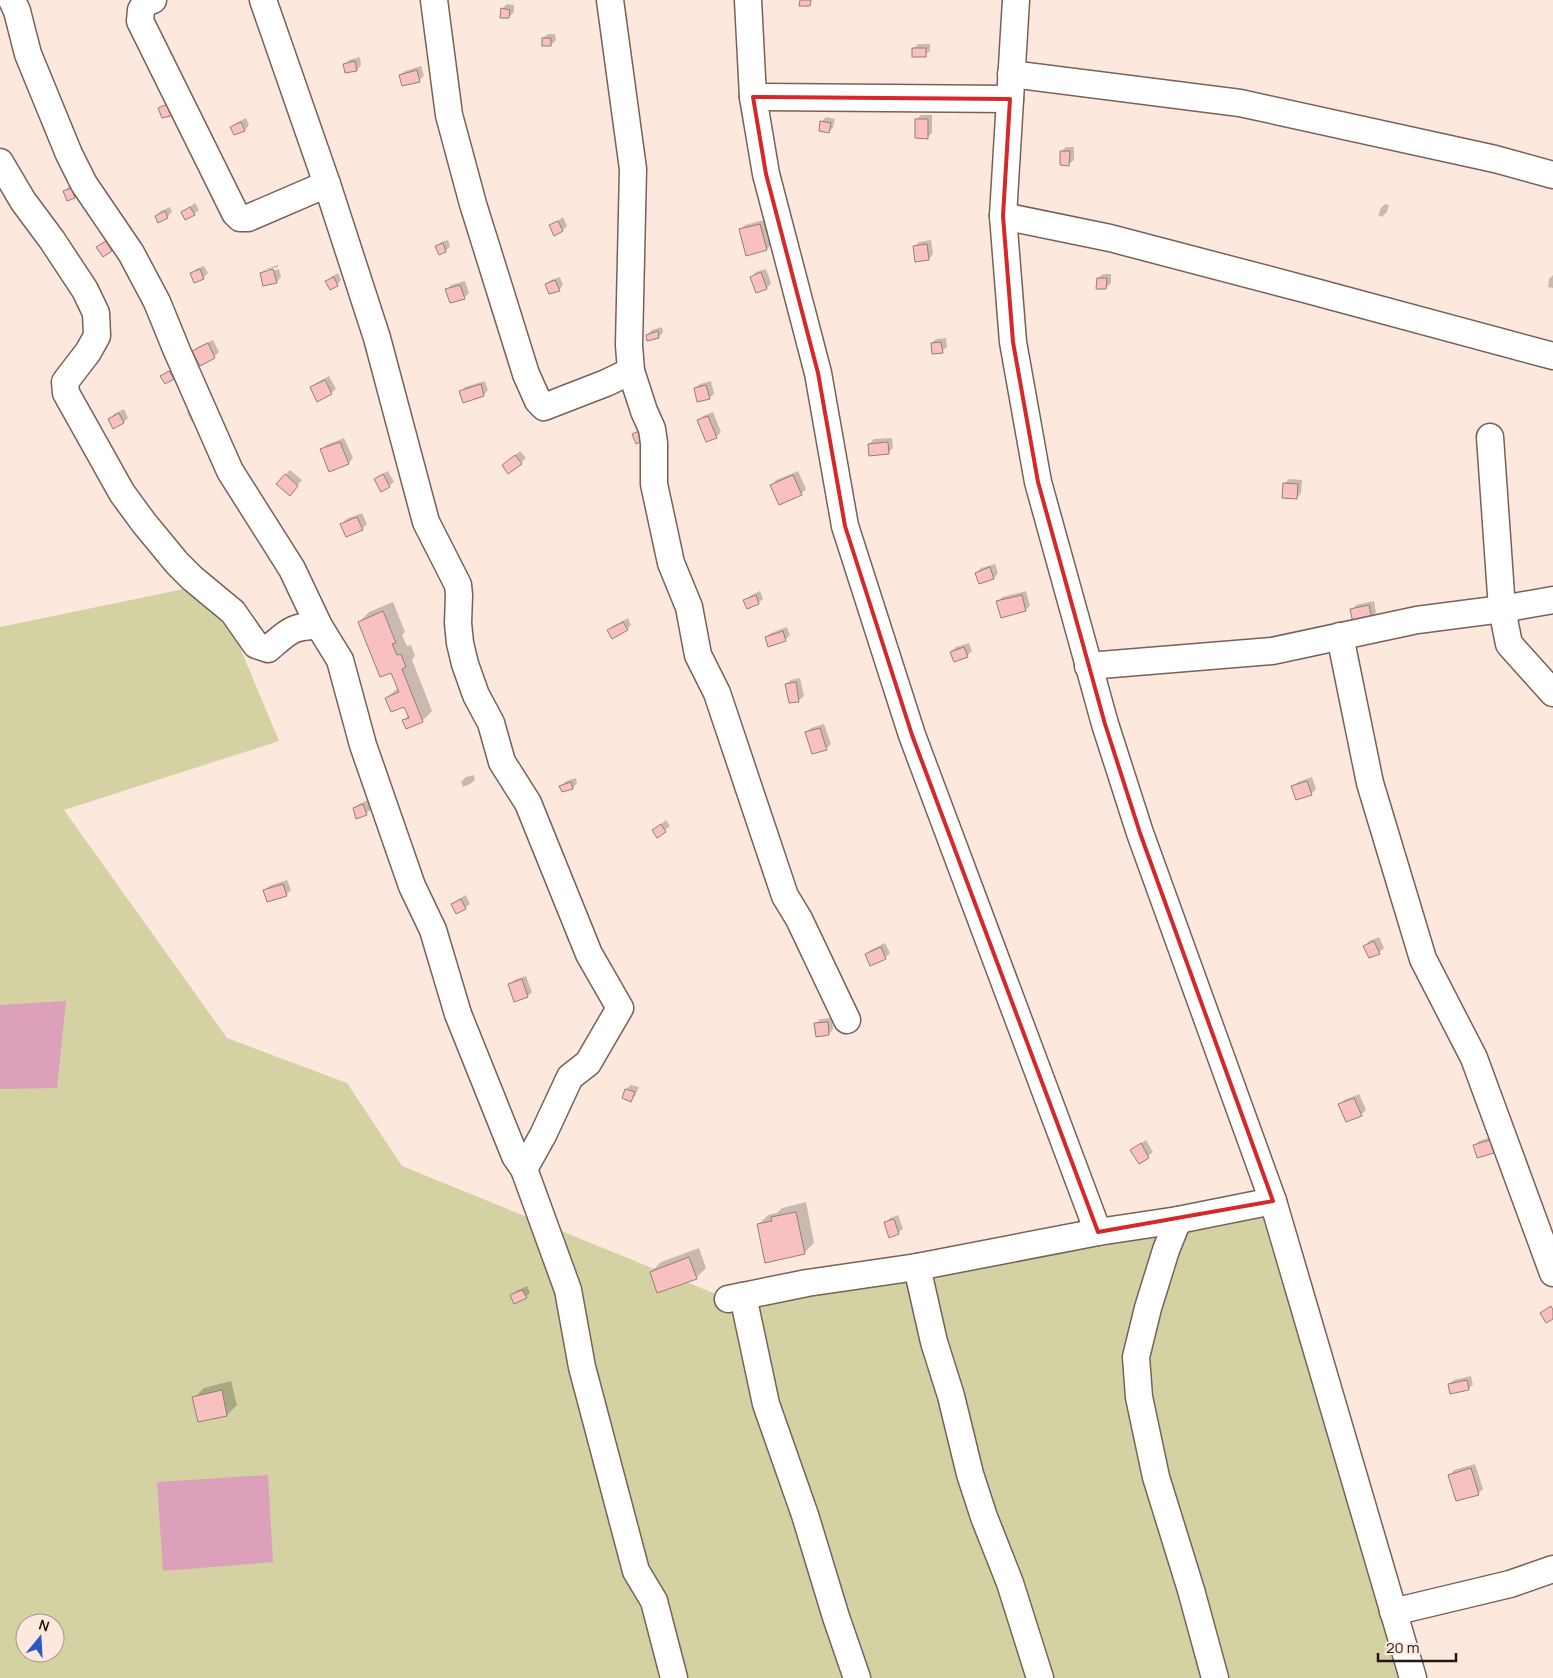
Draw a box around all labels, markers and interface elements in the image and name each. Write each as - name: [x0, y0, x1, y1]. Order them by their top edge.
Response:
- north arrow: [15, 1613, 65, 1663]
- text: N: [36, 1615, 52, 1636]
- scale bar: [1378, 1630, 1456, 1662]
- text: 20 m: [1386, 1637, 1419, 1658]

